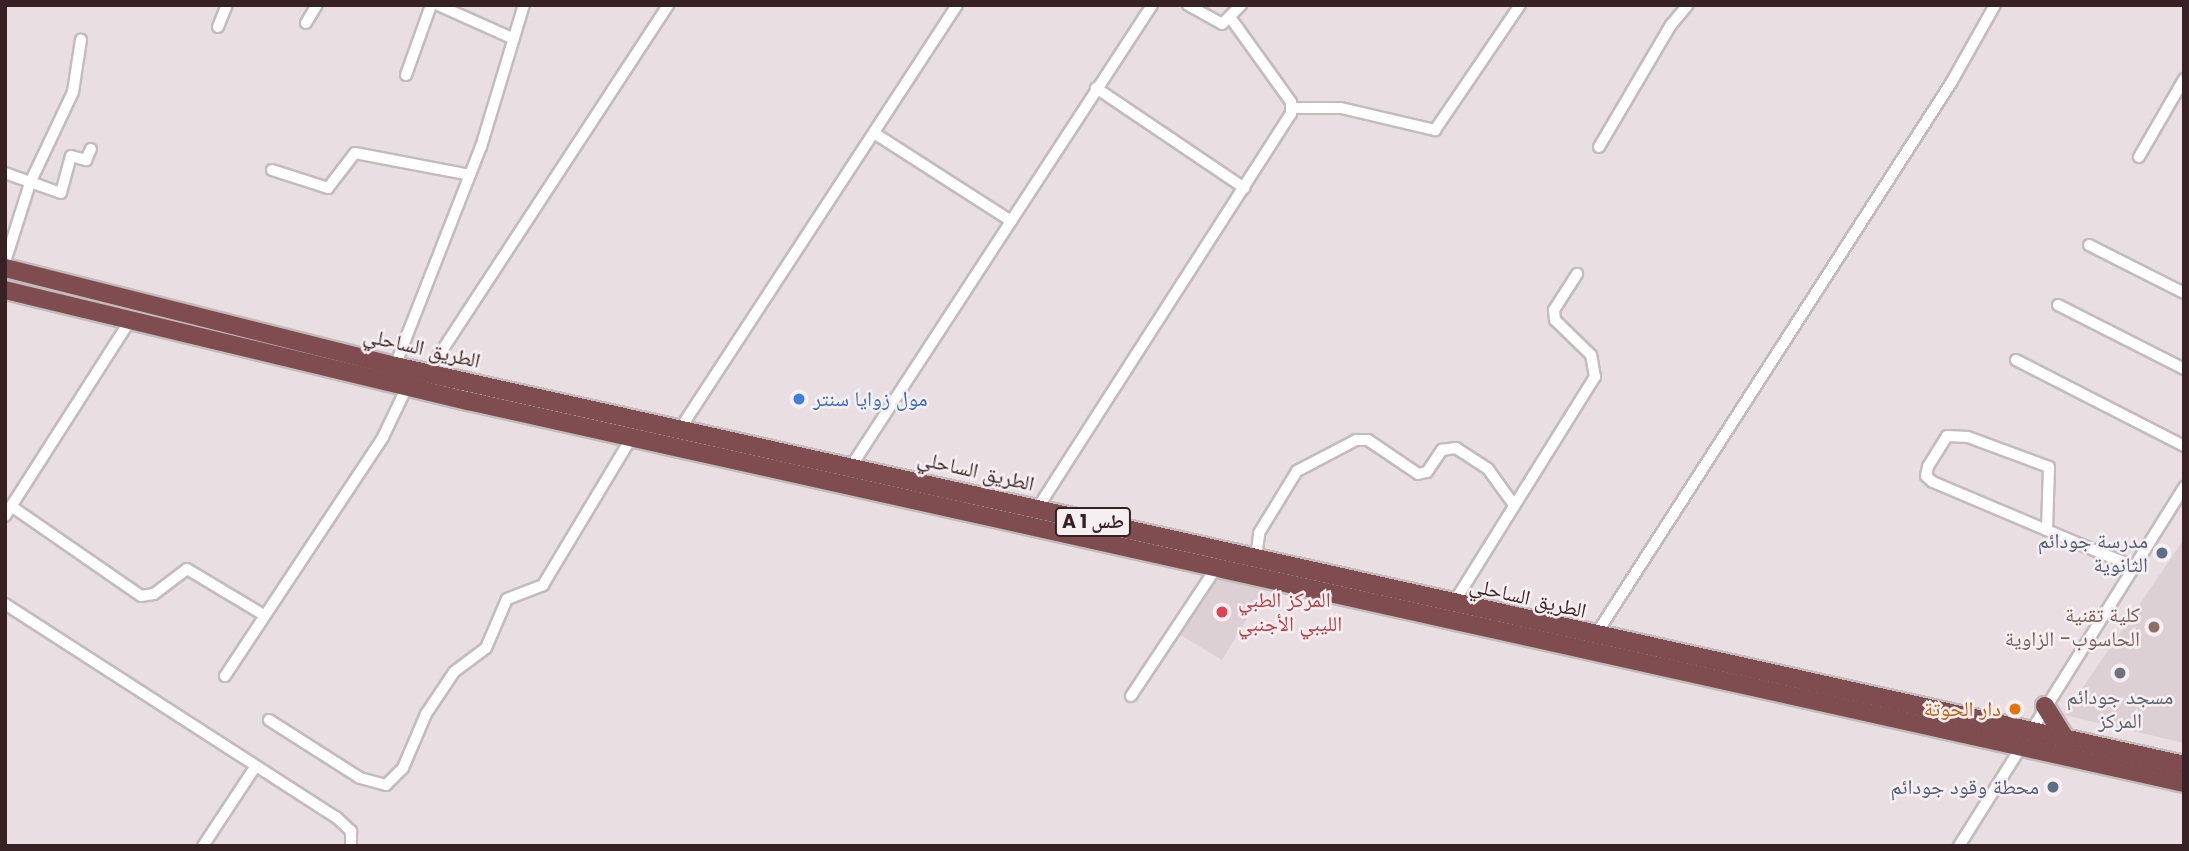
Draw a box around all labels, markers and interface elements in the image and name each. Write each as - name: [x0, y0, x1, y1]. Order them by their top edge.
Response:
- street label: الطريق الساحلي: [361, 322, 483, 374]
- place label: مول زوايا سنتر: [813, 386, 928, 412]
- marker: مول زوايا سنتر: [791, 391, 807, 407]
- street label: الطريق الساحلي: [915, 445, 1037, 497]
- road number: A 1 طس: [1054, 506, 1132, 538]
- place label: مدرسة جودائم الثانوية: [2038, 528, 2148, 578]
- marker: مدرسة جودائم الثانوية: [2154, 545, 2170, 561]
- street label: الطريق الساحلي: [1467, 572, 1589, 624]
- place label: المركز الطبي الليبي الأجنبي: [1238, 587, 1342, 637]
- marker: المركز الطبي الليبي الأجنبي: [1212, 602, 1232, 622]
- place label: كلية تقنية الحاسوب- الزاوية: [2005, 602, 2140, 652]
- marker: كلية تقنية الحاسوب- الزاوية: [2146, 619, 2162, 635]
- marker: مسجد جودائم المركز: [2112, 665, 2128, 681]
- place label: مسجد جودائم المركز: [2067, 684, 2173, 734]
- place label: دار الحوتة: [1924, 696, 2001, 722]
- marker: دار الحوتة: [2007, 701, 2023, 717]
- place label: محطة وقود جودائم: [1891, 774, 2039, 800]
- marker: محطة وقود جودائم: [2045, 779, 2061, 795]

